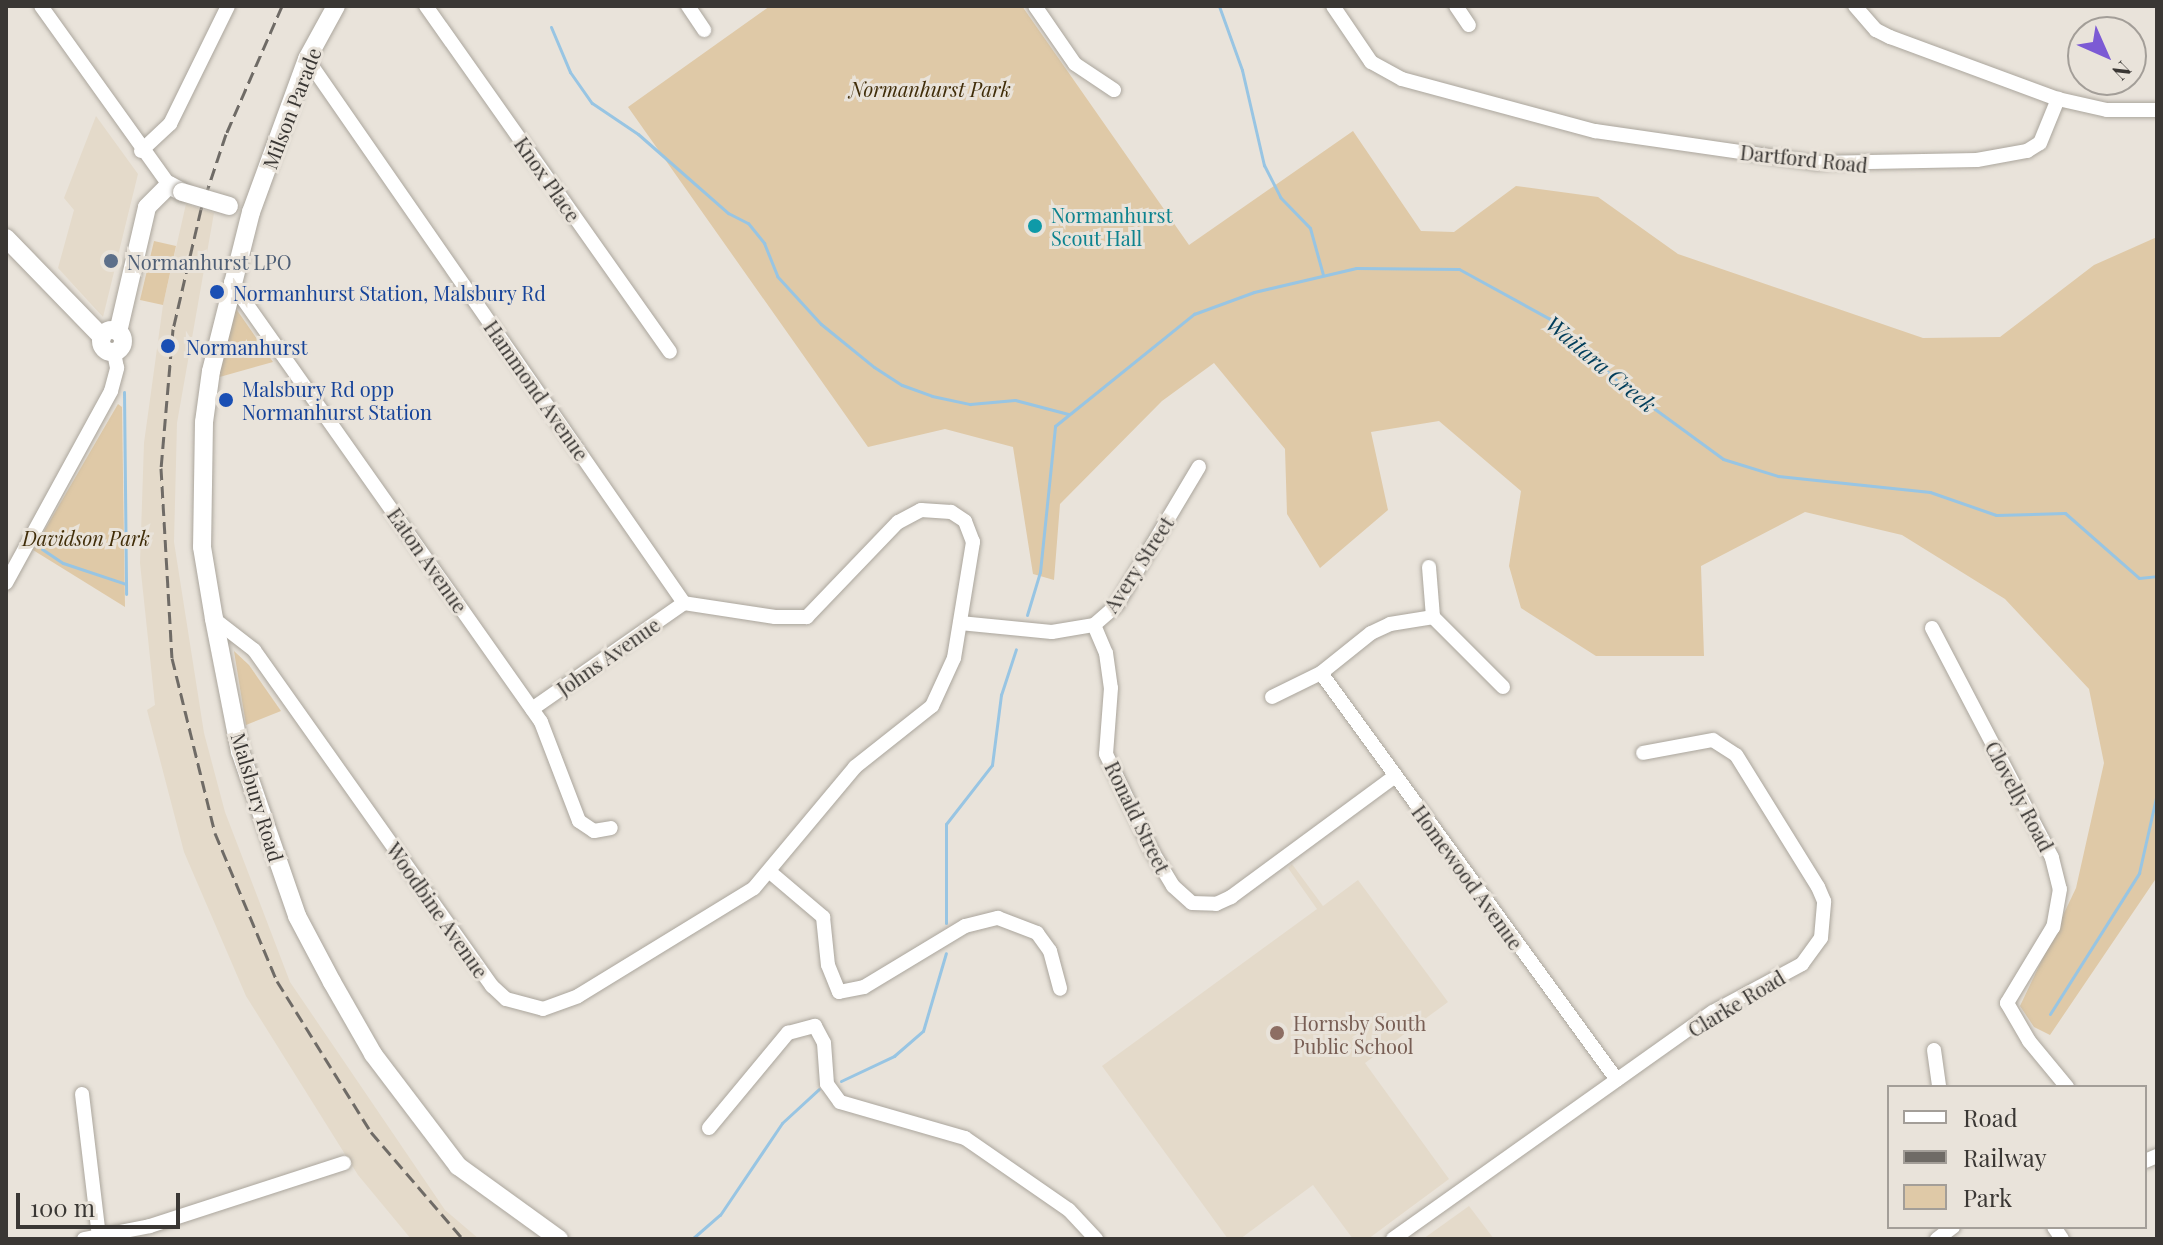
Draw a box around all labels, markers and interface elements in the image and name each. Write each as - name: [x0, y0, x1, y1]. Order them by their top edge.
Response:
- north arrow: [2067, 16, 2147, 96]
- street label: Milson Parade: [257, 44, 325, 172]
- text: N: [2106, 55, 2139, 88]
- park label: Normanhurst Park: [849, 76, 1011, 100]
- street label: Knox Place: [510, 132, 586, 226]
- street label: Dartford Road: [1739, 139, 1869, 177]
- place label: Normanhurst Scout Hall: [1051, 202, 1173, 249]
- marker: Normanhurst Scout Hall: [1026, 217, 1044, 235]
- place label: Normanhurst LPO: [127, 249, 292, 273]
- marker: Normanhurst LPO: [102, 252, 120, 270]
- place label: Normanhurst Station, Malsbury Rd: [233, 280, 547, 304]
- marker: Normanhurst Station, Malsbury Rd: [208, 283, 226, 301]
- water label: Waitara Creek: [1541, 310, 1661, 418]
- street label: Hammond Avenue: [480, 315, 594, 465]
- place label: Normanhurst: [186, 334, 308, 358]
- marker: Normanhurst: [157, 335, 179, 357]
- place label: Malsbury Rd opp Normanhurst Station: [242, 376, 432, 423]
- marker: Malsbury Rd opp Normanhurst Station: [217, 391, 235, 409]
- street label: Eaton Avenue: [383, 503, 473, 617]
- street label: Avery Street: [1098, 511, 1178, 617]
- park label: Davidson Park: [22, 525, 150, 549]
- street label: Johns Avenue: [552, 612, 664, 700]
- street label: Malsbury Road: [227, 729, 289, 865]
- street label: Clovelly Road: [1981, 737, 2059, 855]
- street label: Ronald Street: [1101, 757, 1175, 877]
- street label: Homewood Avenue: [1407, 800, 1529, 954]
- street label: Woodbine Avenue: [382, 837, 494, 983]
- street label: Clarke Road: [1683, 965, 1789, 1041]
- place label: Hornsby South Public School: [1293, 1010, 1427, 1057]
- marker: Hornsby South Public School: [1268, 1024, 1286, 1042]
- legend: [1887, 1085, 2147, 1229]
- text: Road: [1963, 1101, 2018, 1133]
- text: Railway: [1963, 1141, 2047, 1173]
- scale bar: [20, 1177, 184, 1227]
- text: Park: [1963, 1181, 2012, 1213]
- text: 100 m: [30, 1191, 95, 1223]

